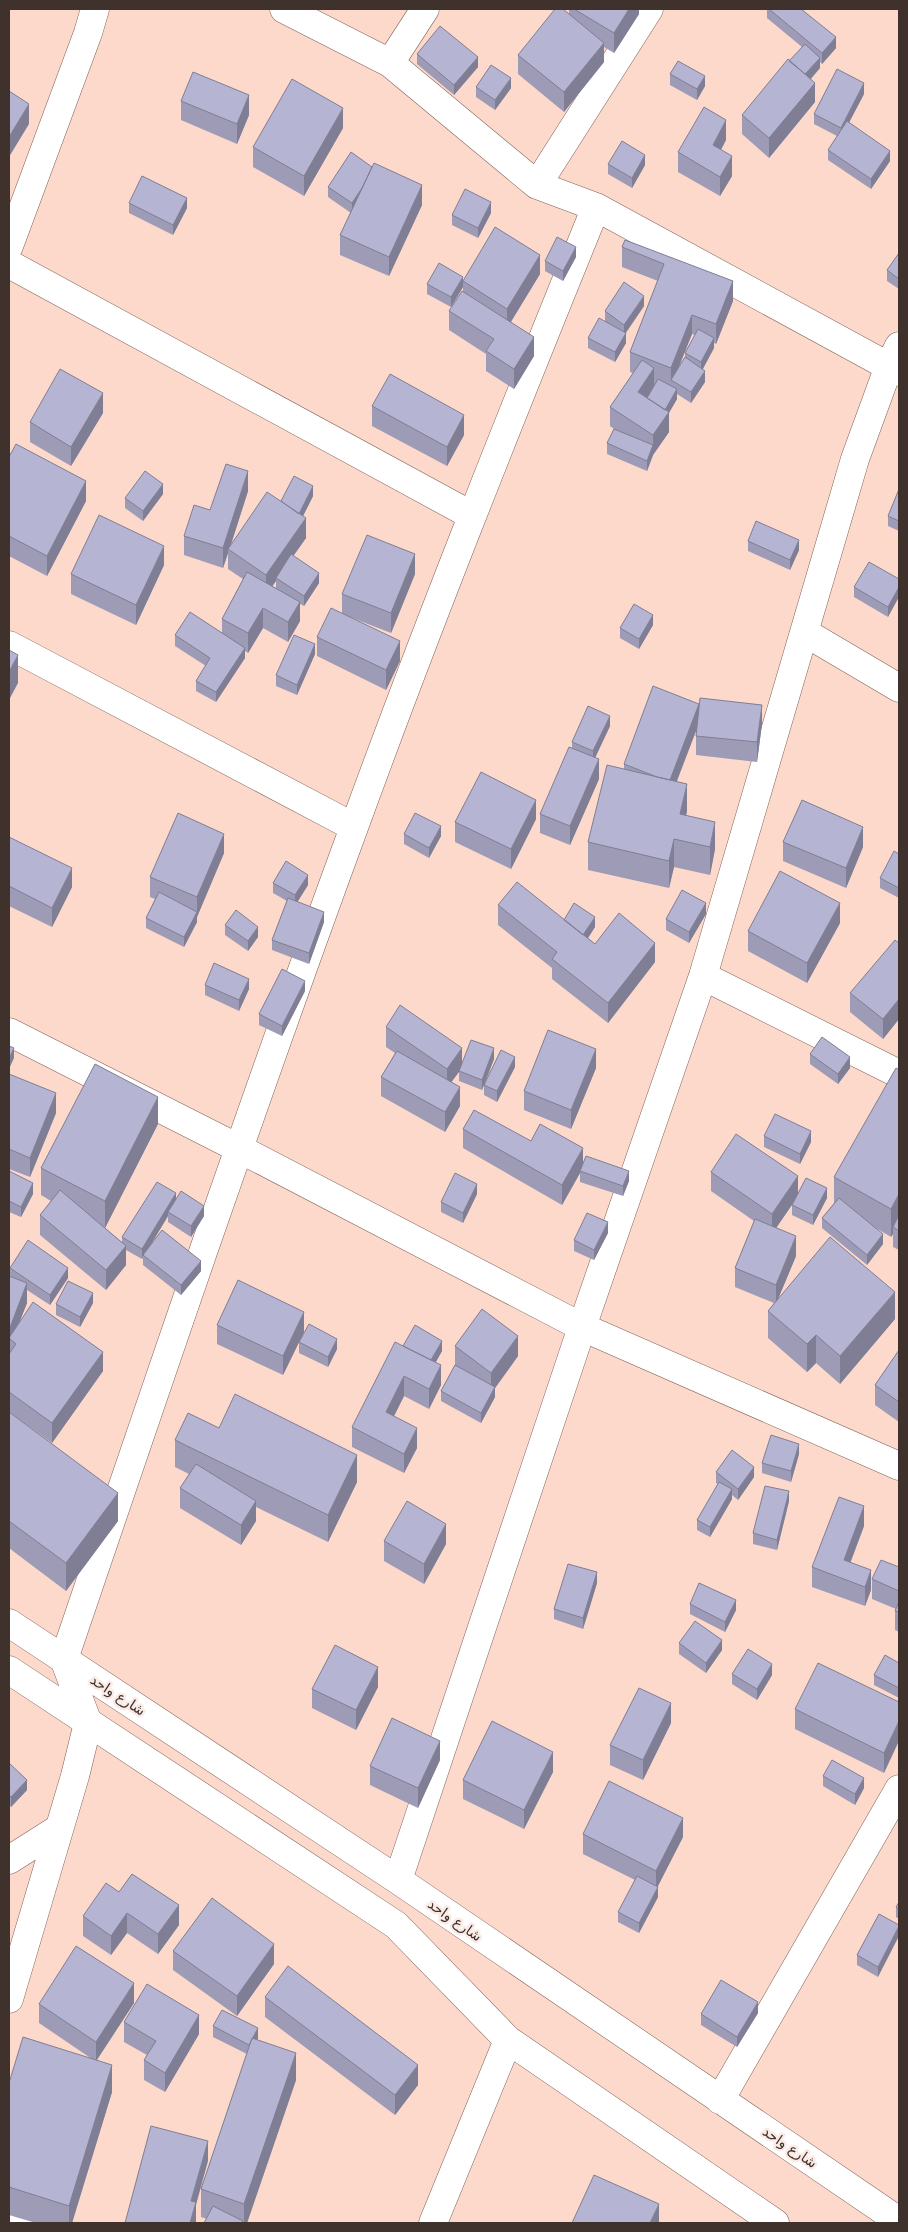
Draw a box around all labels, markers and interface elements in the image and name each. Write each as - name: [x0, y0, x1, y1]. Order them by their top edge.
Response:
- street label: شارع واحد: [87, 1671, 148, 1719]
- street label: شارع واحد: [424, 1896, 485, 1945]
- street label: شارع واحد: [759, 2123, 820, 2172]

